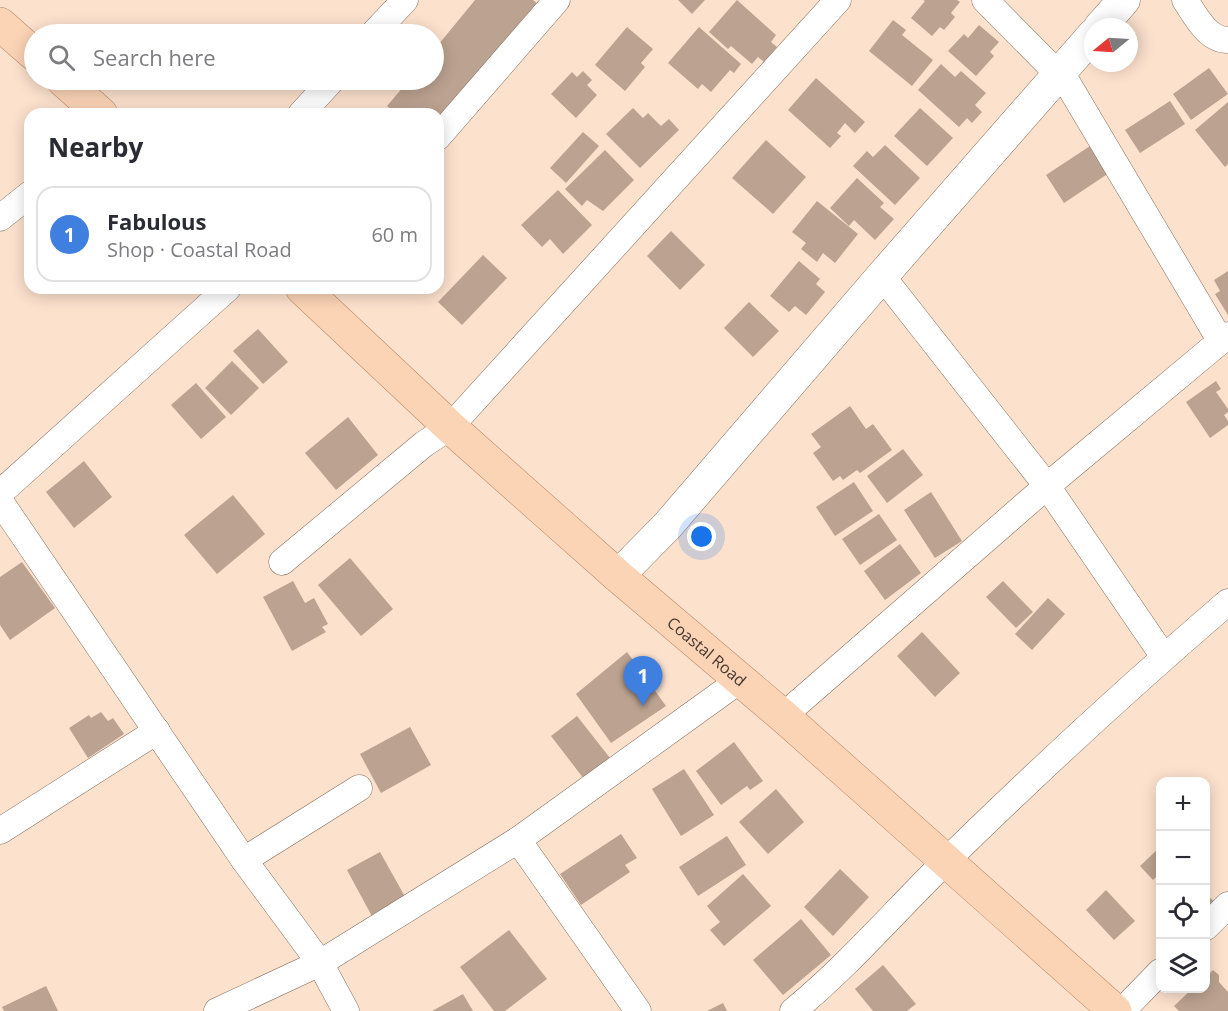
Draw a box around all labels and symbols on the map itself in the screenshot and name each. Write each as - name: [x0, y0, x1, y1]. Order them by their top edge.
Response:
- north arrow: [1084, 18, 1138, 72]
- your location: [687, 522, 716, 551]
- street label: Coastal Road: [663, 611, 751, 691]
- pin: 1: [624, 656, 662, 706]

